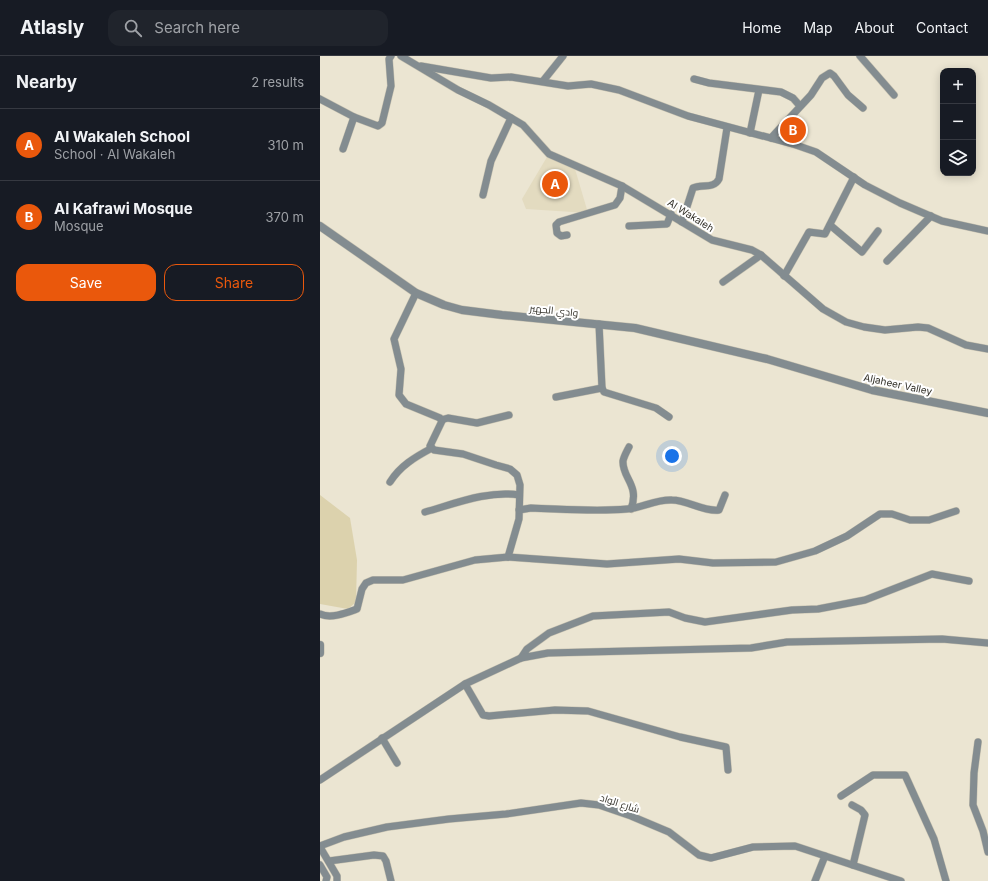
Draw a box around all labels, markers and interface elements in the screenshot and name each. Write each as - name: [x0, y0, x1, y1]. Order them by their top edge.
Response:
- search box: [108, 10, 388, 46]
- text: Atlasly: [20, 16, 84, 39]
- icon: search: [122, 17, 144, 39]
- text: Search here: [154, 18, 240, 37]
- text: Home: [742, 19, 781, 36]
- text: Map: [803, 19, 833, 36]
- text: About: [855, 19, 894, 36]
- text: Contact: [916, 19, 968, 36]
- map controls: [940, 68, 976, 176]
- button: +: [940, 68, 976, 104]
- text: Nearby: [16, 72, 77, 92]
- text: 2 results: [251, 74, 304, 90]
- button: −: [940, 104, 976, 140]
- pin: B: [780, 115, 806, 145]
- text: Al Wakaleh School: [54, 127, 190, 146]
- text: A: [24, 137, 34, 153]
- text: 310 m: [267, 137, 304, 153]
- button: layers: [940, 140, 976, 176]
- text: School · Al Wakaleh: [54, 146, 175, 162]
- pin: A: [542, 169, 568, 199]
- street label: Al Wakaleh: [666, 196, 716, 234]
- text: Al Kafrawi Mosque: [54, 199, 193, 218]
- text: B: [25, 209, 33, 225]
- text: 370 m: [266, 209, 304, 225]
- text: Mosque: [54, 218, 104, 234]
- button: Save: [16, 264, 156, 301]
- button: Share: [164, 264, 304, 301]
- street label: وادي الجهير: [528, 301, 579, 321]
- street label: Aljaheer Valley: [863, 371, 934, 397]
- your location: [662, 446, 682, 466]
- street label: شارع الواد: [598, 791, 641, 816]

